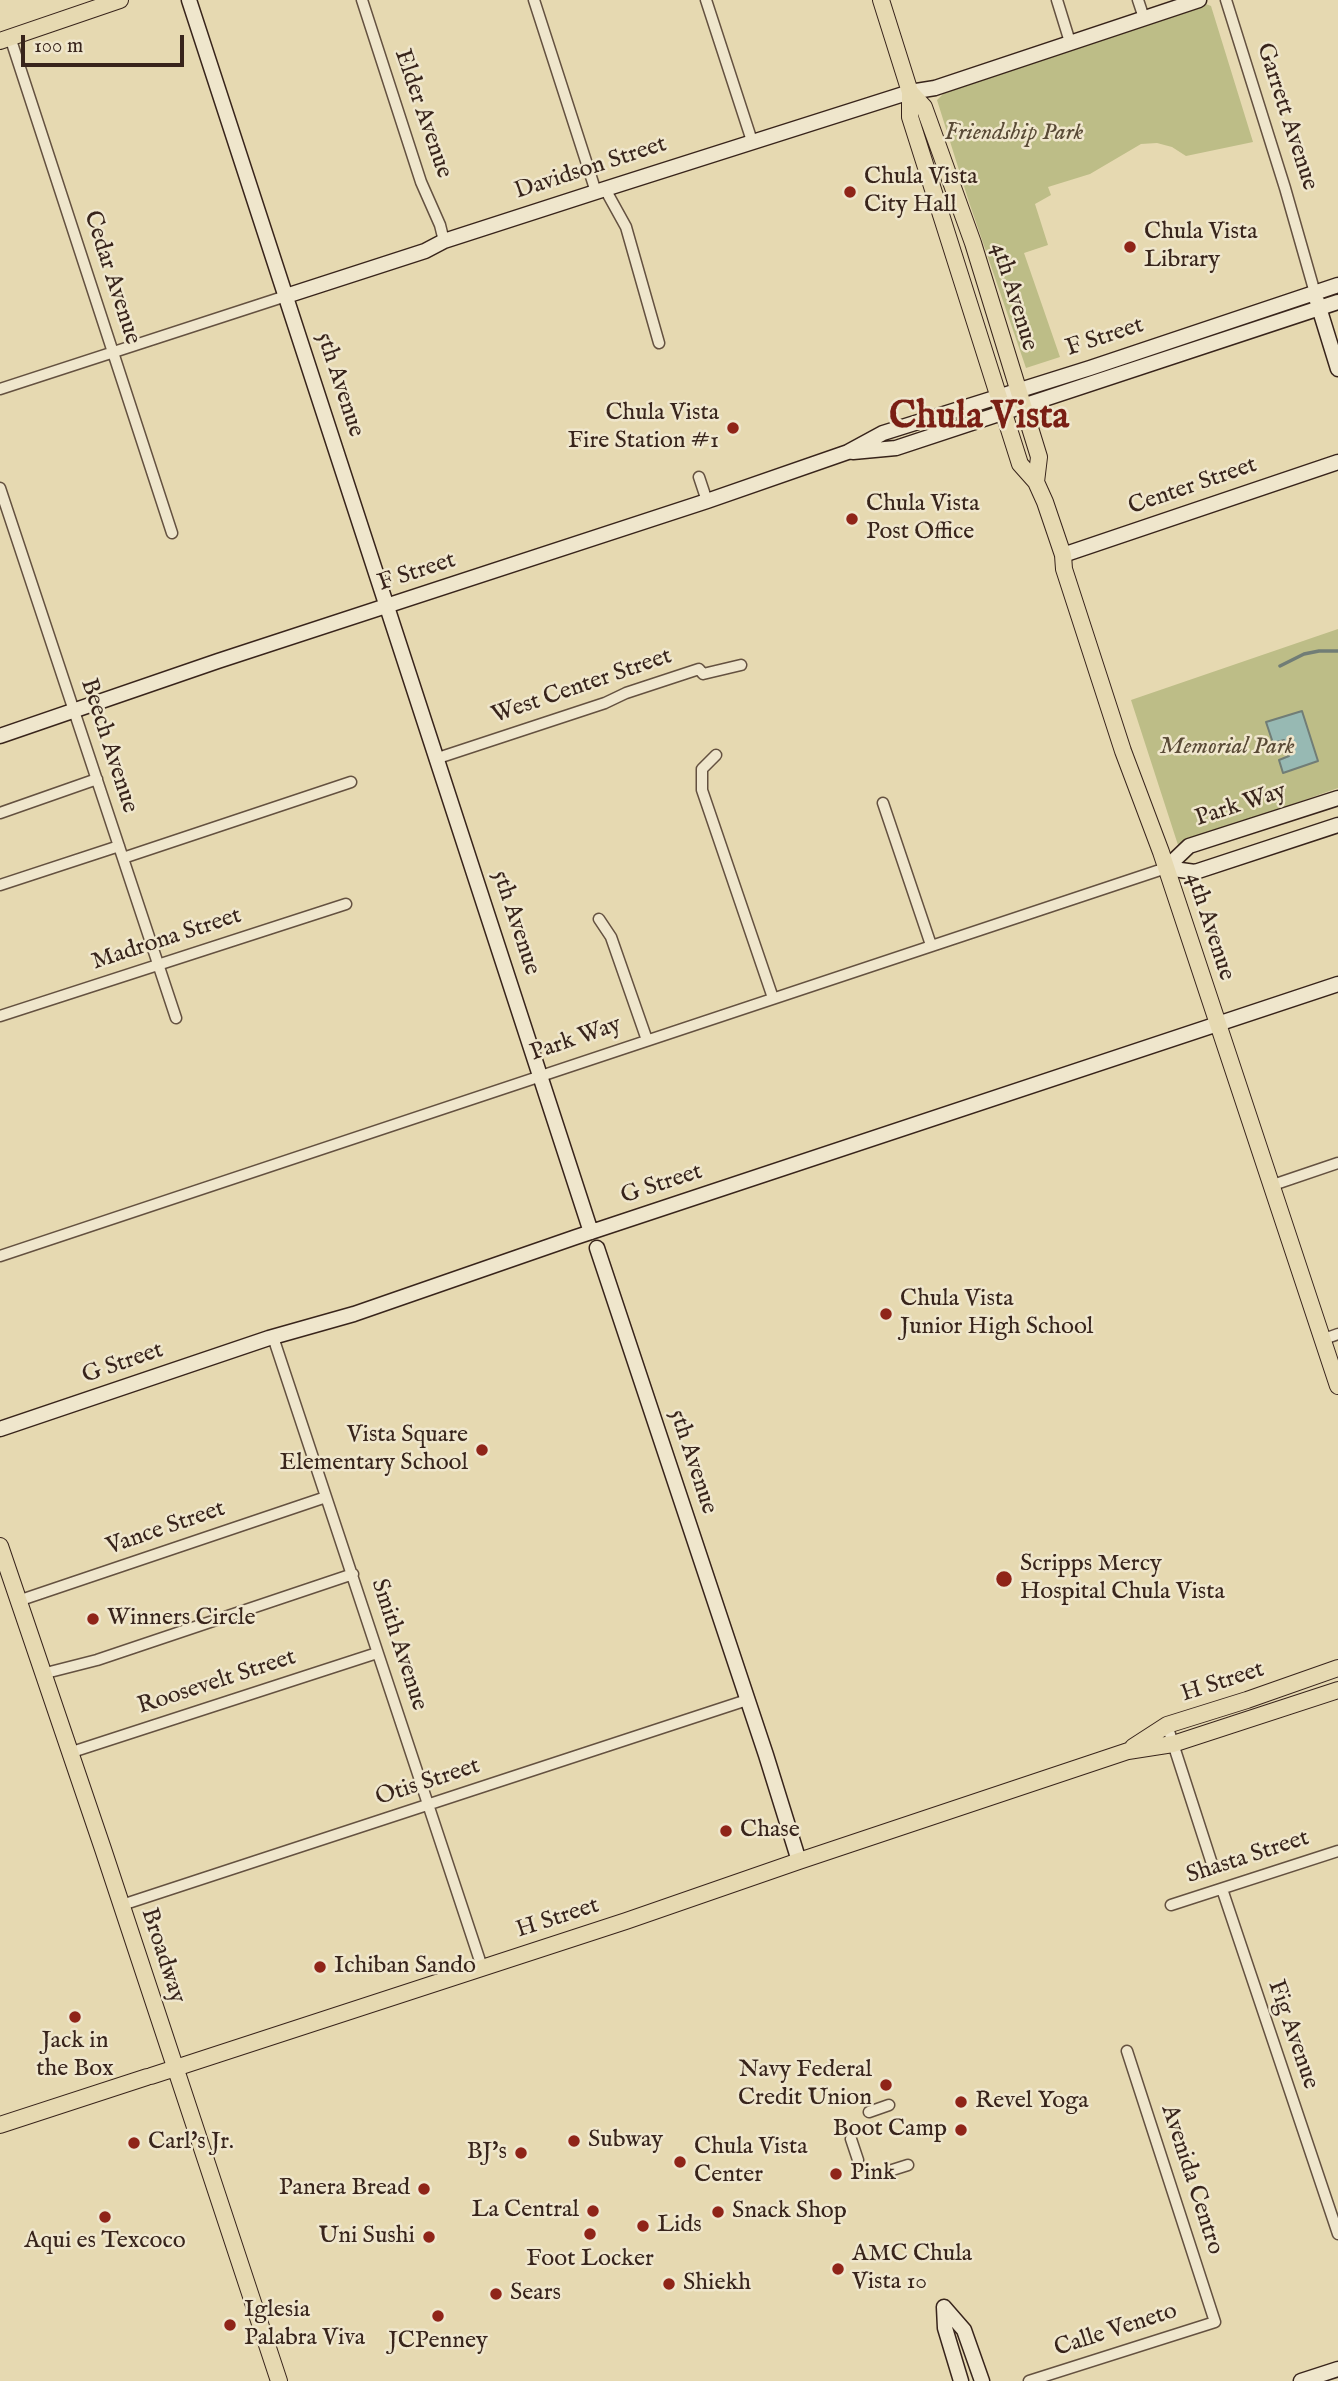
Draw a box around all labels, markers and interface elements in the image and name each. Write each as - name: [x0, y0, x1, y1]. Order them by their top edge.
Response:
- scale bar: [24, 21, 187, 65]
- text: 100 m: [34, 33, 83, 60]
- street label: Garrett Avenue: [1249, 40, 1323, 194]
- street label: Elder Avenue: [387, 46, 457, 182]
- park label: Friendship Park: [945, 120, 1083, 148]
- street label: Davidson Street: [511, 131, 671, 207]
- place label: Chula Vista City Hall: [864, 164, 978, 220]
- marker: Chula Vista City Hall: [842, 184, 858, 200]
- street label: Cedar Avenue: [76, 208, 146, 348]
- place label: Chula Vista Library: [1144, 219, 1258, 275]
- marker: Chula Vista Library: [1122, 239, 1138, 255]
- street label: 4th Avenue: [983, 240, 1043, 354]
- street label: F Street: [1062, 312, 1148, 364]
- street label: 5th Avenue: [309, 329, 369, 441]
- district label: Chula Vista: [889, 396, 1069, 442]
- place label: Chula Vista Fire Station #1: [568, 400, 719, 456]
- marker: Chula Vista Fire Station #1: [725, 420, 741, 436]
- street label: Center Street: [1125, 452, 1261, 522]
- place label: Chula Vista Post Office: [866, 491, 980, 547]
- marker: Chula Vista Post Office: [844, 511, 860, 527]
- street label: F Street: [374, 547, 460, 599]
- street label: West Center Street: [488, 643, 676, 731]
- street label: Beech Avenue: [73, 675, 143, 817]
- park label: Memorial Park: [1159, 734, 1295, 762]
- street label: Park Way: [1192, 778, 1290, 834]
- street label: 5th Avenue: [485, 867, 545, 979]
- street label: 4th Avenue: [1178, 870, 1240, 984]
- street label: Madrona Street: [89, 902, 245, 978]
- street label: Park Way: [527, 1011, 625, 1069]
- street label: G Street: [618, 1158, 706, 1212]
- place label: Chula Vista Junior High School: [900, 1286, 1093, 1342]
- marker: Chula Vista Junior High School: [878, 1306, 894, 1322]
- street label: G Street: [79, 1337, 167, 1391]
- street label: 5th Avenue: [662, 1406, 722, 1518]
- place label: Vista Square Elementary School: [280, 1422, 468, 1478]
- marker: Vista Square Elementary School: [474, 1442, 490, 1458]
- street label: Vance Street: [103, 1495, 229, 1563]
- place label: Scripps Mercy Hospital Chula Vista: [1020, 1551, 1225, 1607]
- marker: Scripps Mercy Hospital Chula Vista: [994, 1569, 1014, 1589]
- street label: Smith Avenue: [363, 1576, 433, 1714]
- place label: Winners Circle: [107, 1605, 255, 1633]
- marker: Winners Circle: [85, 1611, 101, 1627]
- street label: Roosevelt Street: [134, 1644, 300, 1722]
- street label: H Street: [1178, 1656, 1268, 1710]
- street label: Otis Street: [372, 1753, 484, 1813]
- place label: Chase: [740, 1817, 800, 1845]
- marker: Chase: [718, 1823, 734, 1839]
- street label: Shasta Street: [1183, 1825, 1313, 1891]
- street label: H Street: [513, 1892, 603, 1946]
- street label: Broadway: [133, 1905, 191, 2007]
- place label: Ichiban Sando: [334, 1953, 476, 1981]
- marker: Ichiban Sando: [312, 1959, 328, 1975]
- street label: Fig Avenue: [1260, 1977, 1324, 2093]
- marker: Jack in the Box: [67, 2009, 83, 2025]
- place label: Jack in the Box: [36, 2028, 114, 2084]
- place label: Navy Federal Credit Union: [738, 2057, 872, 2113]
- marker: Navy Federal Credit Union: [878, 2077, 894, 2093]
- place label: Revel Yoga: [975, 2088, 1089, 2116]
- marker: Revel Yoga: [953, 2094, 969, 2110]
- street label: Avenida Centro: [1153, 2102, 1229, 2258]
- place label: Boot Camp: [833, 2116, 947, 2144]
- marker: Boot Camp: [953, 2122, 969, 2138]
- place label: Subway: [588, 2127, 663, 2155]
- place label: Carl's Jr.: [148, 2129, 234, 2157]
- marker: Subway: [566, 2133, 582, 2149]
- place label: Chula Vista Center: [694, 2134, 808, 2190]
- marker: Carl's Jr.: [126, 2135, 142, 2151]
- place label: BJ's: [467, 2139, 507, 2167]
- marker: BJ's: [513, 2145, 529, 2161]
- marker: Chula Vista Center: [672, 2154, 688, 2170]
- place label: Pink: [850, 2160, 896, 2188]
- marker: Pink: [828, 2166, 844, 2182]
- place label: Panera Bread: [279, 2175, 410, 2203]
- marker: Panera Bread: [416, 2181, 432, 2197]
- place label: La Central: [471, 2197, 579, 2225]
- place label: Snack Shop: [732, 2198, 847, 2226]
- marker: La Central: [585, 2203, 601, 2219]
- marker: Snack Shop: [710, 2204, 726, 2220]
- marker: Aqui es Texcoco: [97, 2209, 113, 2225]
- place label: Lids: [657, 2212, 702, 2240]
- marker: Lids: [635, 2218, 651, 2234]
- place label: Uni Sushi: [318, 2223, 415, 2251]
- marker: Foot Locker: [582, 2226, 598, 2242]
- place label: Aqui es Texcoco: [24, 2228, 186, 2256]
- marker: Uni Sushi: [421, 2229, 437, 2245]
- place label: AMC Chula Vista 10: [852, 2241, 972, 2297]
- place label: Foot Locker: [526, 2246, 654, 2274]
- marker: AMC Chula Vista 10: [830, 2261, 846, 2277]
- place label: Shiekh: [683, 2270, 751, 2298]
- marker: Shiekh: [661, 2276, 677, 2292]
- place label: Sears: [510, 2280, 561, 2308]
- marker: Sears: [488, 2286, 504, 2302]
- place label: Iglesia Palabra Viva: [244, 2297, 365, 2353]
- street label: Calle Veneto: [1051, 2298, 1181, 2364]
- marker: JCPenney: [430, 2308, 446, 2324]
- marker: Iglesia Palabra Viva: [222, 2317, 238, 2333]
- place label: JCPenney: [388, 2328, 488, 2356]

